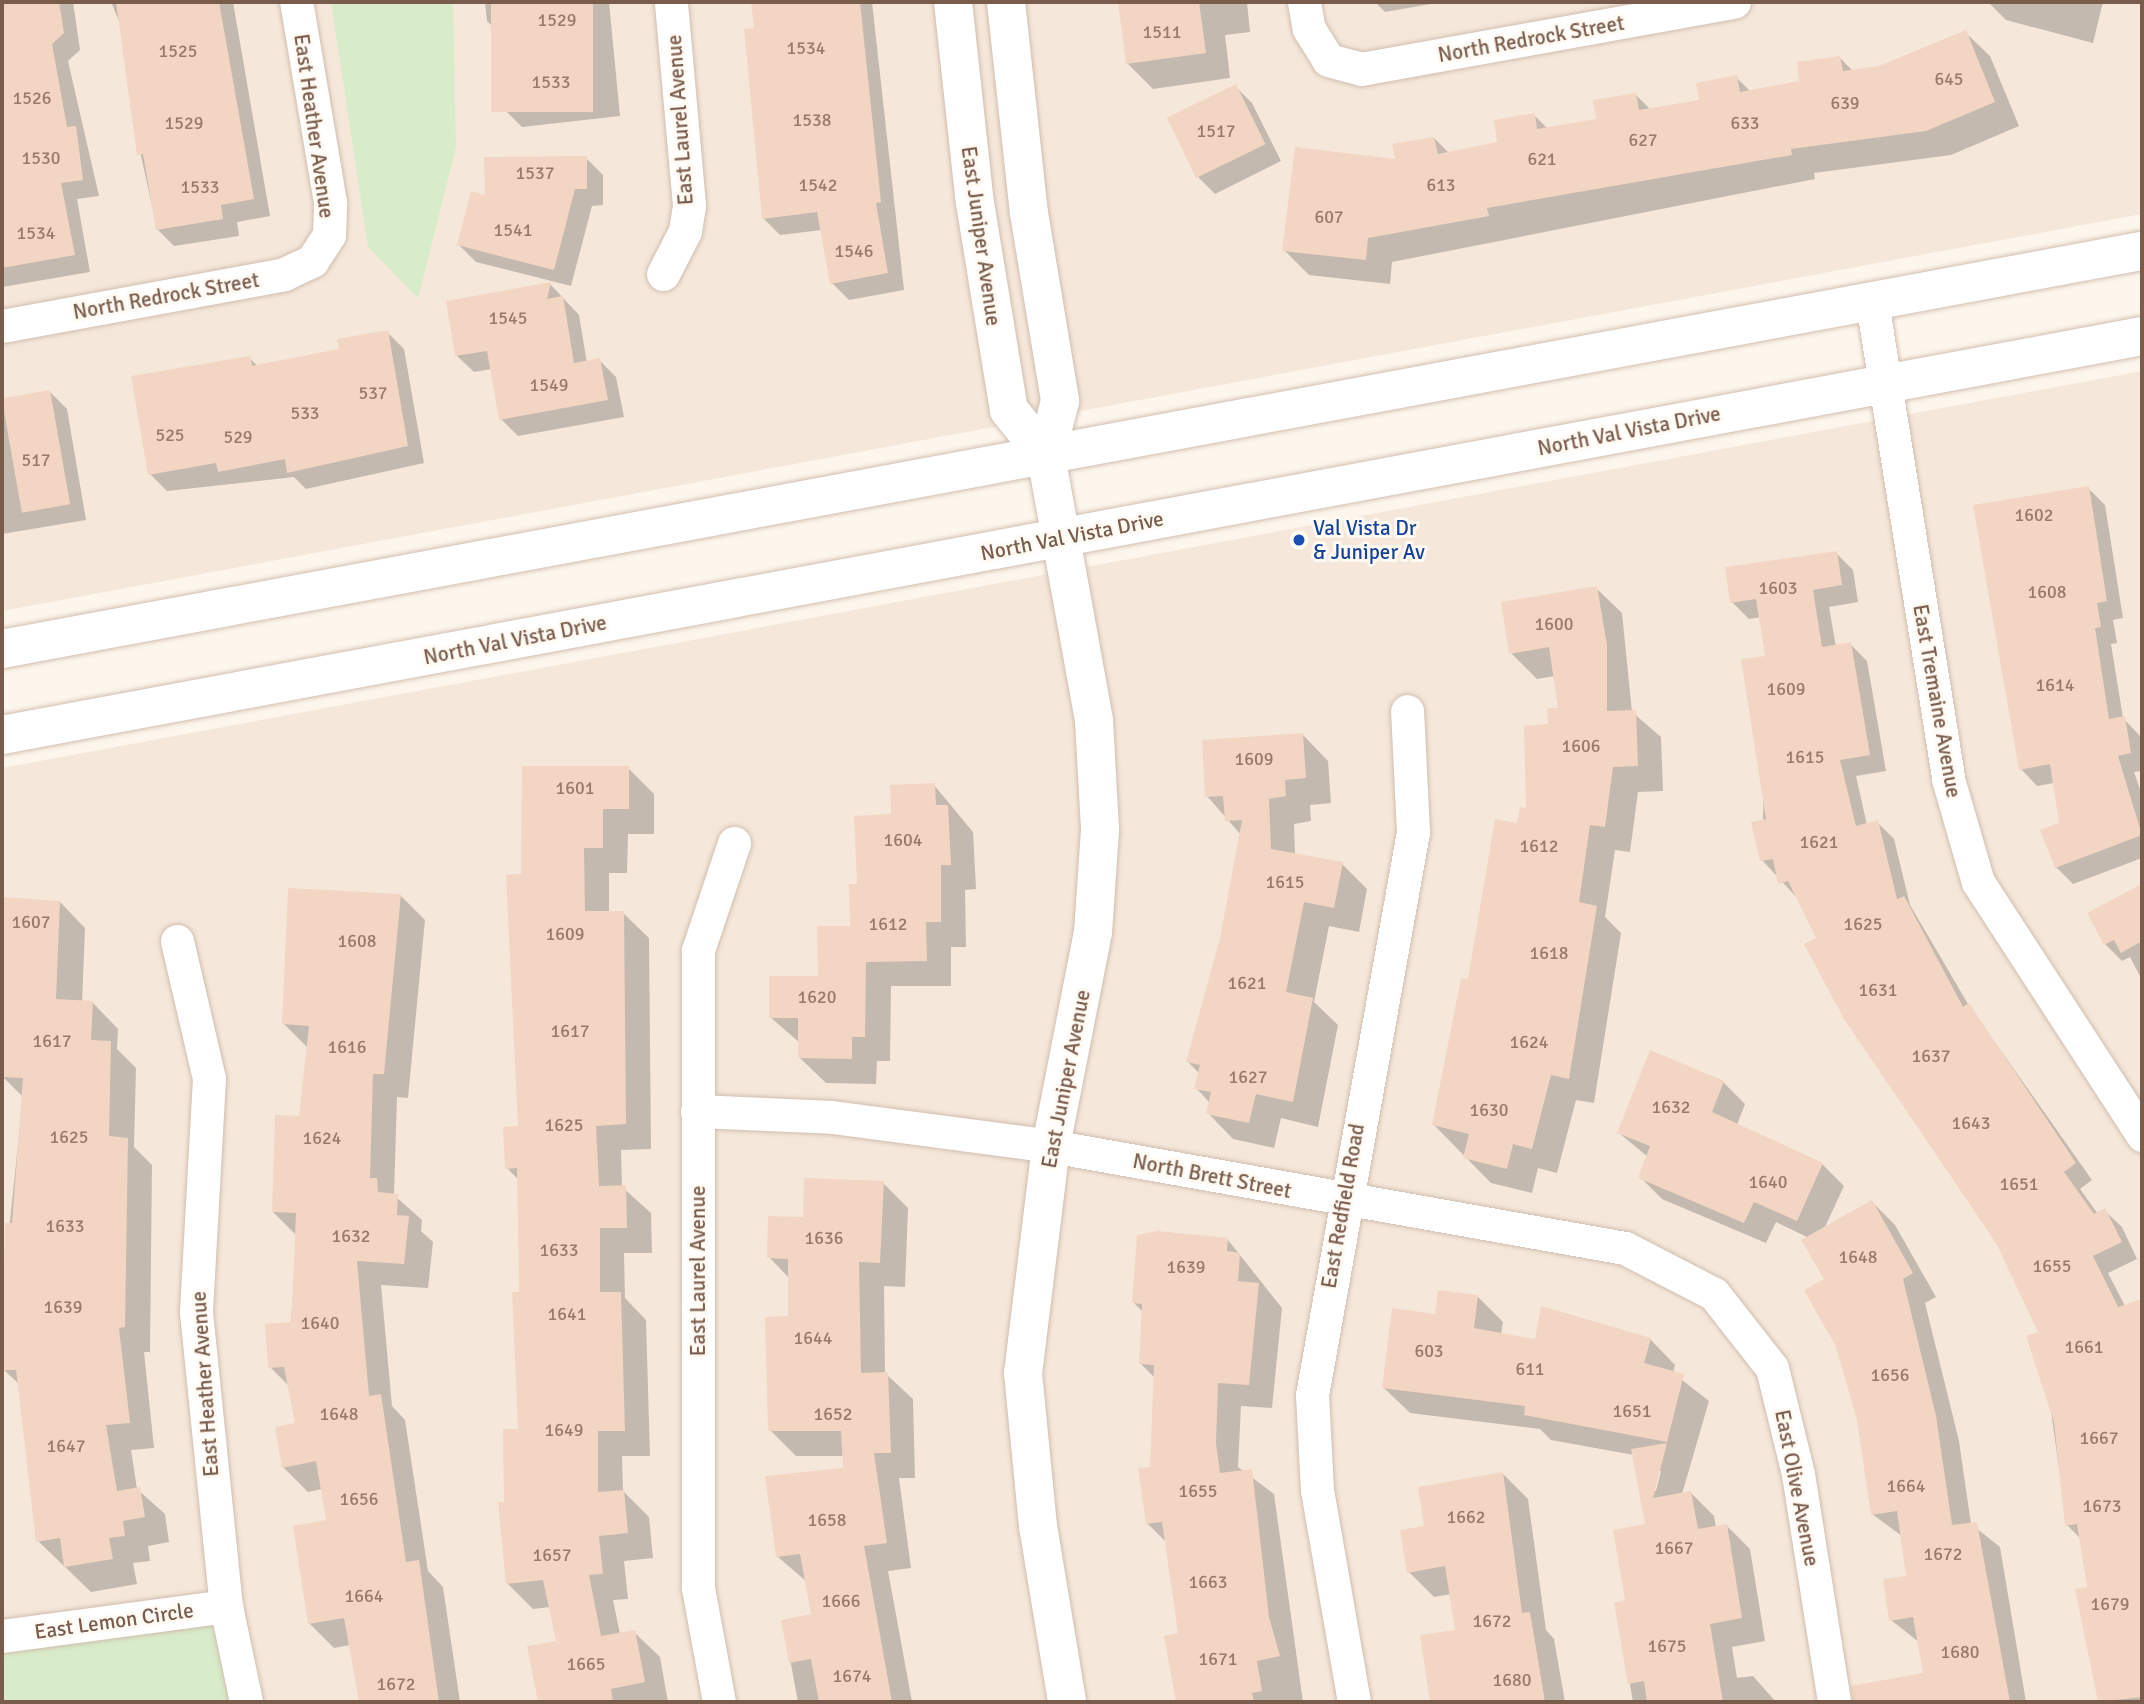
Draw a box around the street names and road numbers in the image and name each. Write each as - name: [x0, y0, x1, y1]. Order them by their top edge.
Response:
- street label: North Redrock Street: [1436, 10, 1626, 68]
- street label: East Heather Avenue: [289, 32, 339, 220]
- street label: East Laurel Avenue: [661, 34, 699, 206]
- street label: East Juniper Avenue: [956, 144, 1006, 328]
- street label: North Redrock Street: [71, 267, 261, 325]
- street label: North Val Vista Drive: [1535, 401, 1723, 461]
- street label: North Val Vista Drive: [978, 506, 1166, 566]
- street label: East Tremaine Avenue: [1908, 602, 1966, 800]
- street label: North Val Vista Drive: [421, 610, 609, 670]
- street label: East Juniper Avenue: [1036, 988, 1096, 1170]
- street label: East Redfield Road: [1316, 1122, 1370, 1290]
- street label: North Brett Street: [1131, 1148, 1293, 1204]
- street label: East Laurel Avenue: [685, 1186, 711, 1356]
- street label: East Heather Avenue: [186, 1290, 224, 1478]
- street label: East Olive Avenue: [1769, 1408, 1825, 1568]
- street label: East Lemon Circle: [33, 1597, 195, 1645]

